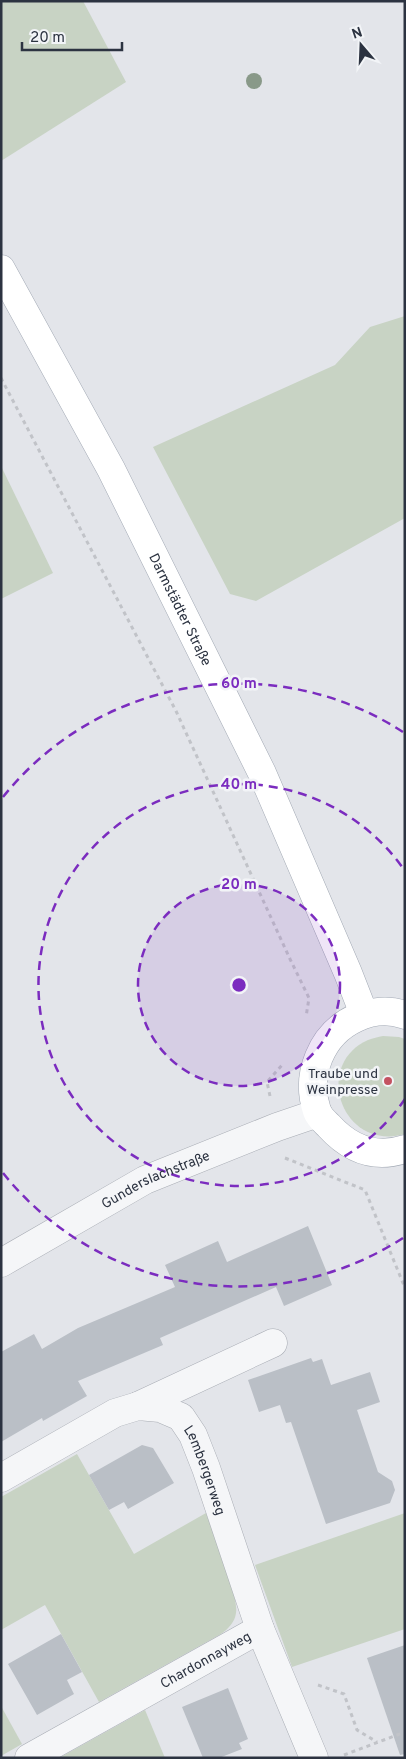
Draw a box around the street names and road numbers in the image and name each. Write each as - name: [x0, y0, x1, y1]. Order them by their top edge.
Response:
- street label: Darmstädter Straße: [144, 551, 214, 669]
- street label: Gunderslachstraße: [99, 1148, 213, 1213]
- street label: Lembergerweg: [179, 1423, 228, 1518]
- street label: Chardonnayweg: [158, 1629, 255, 1693]

